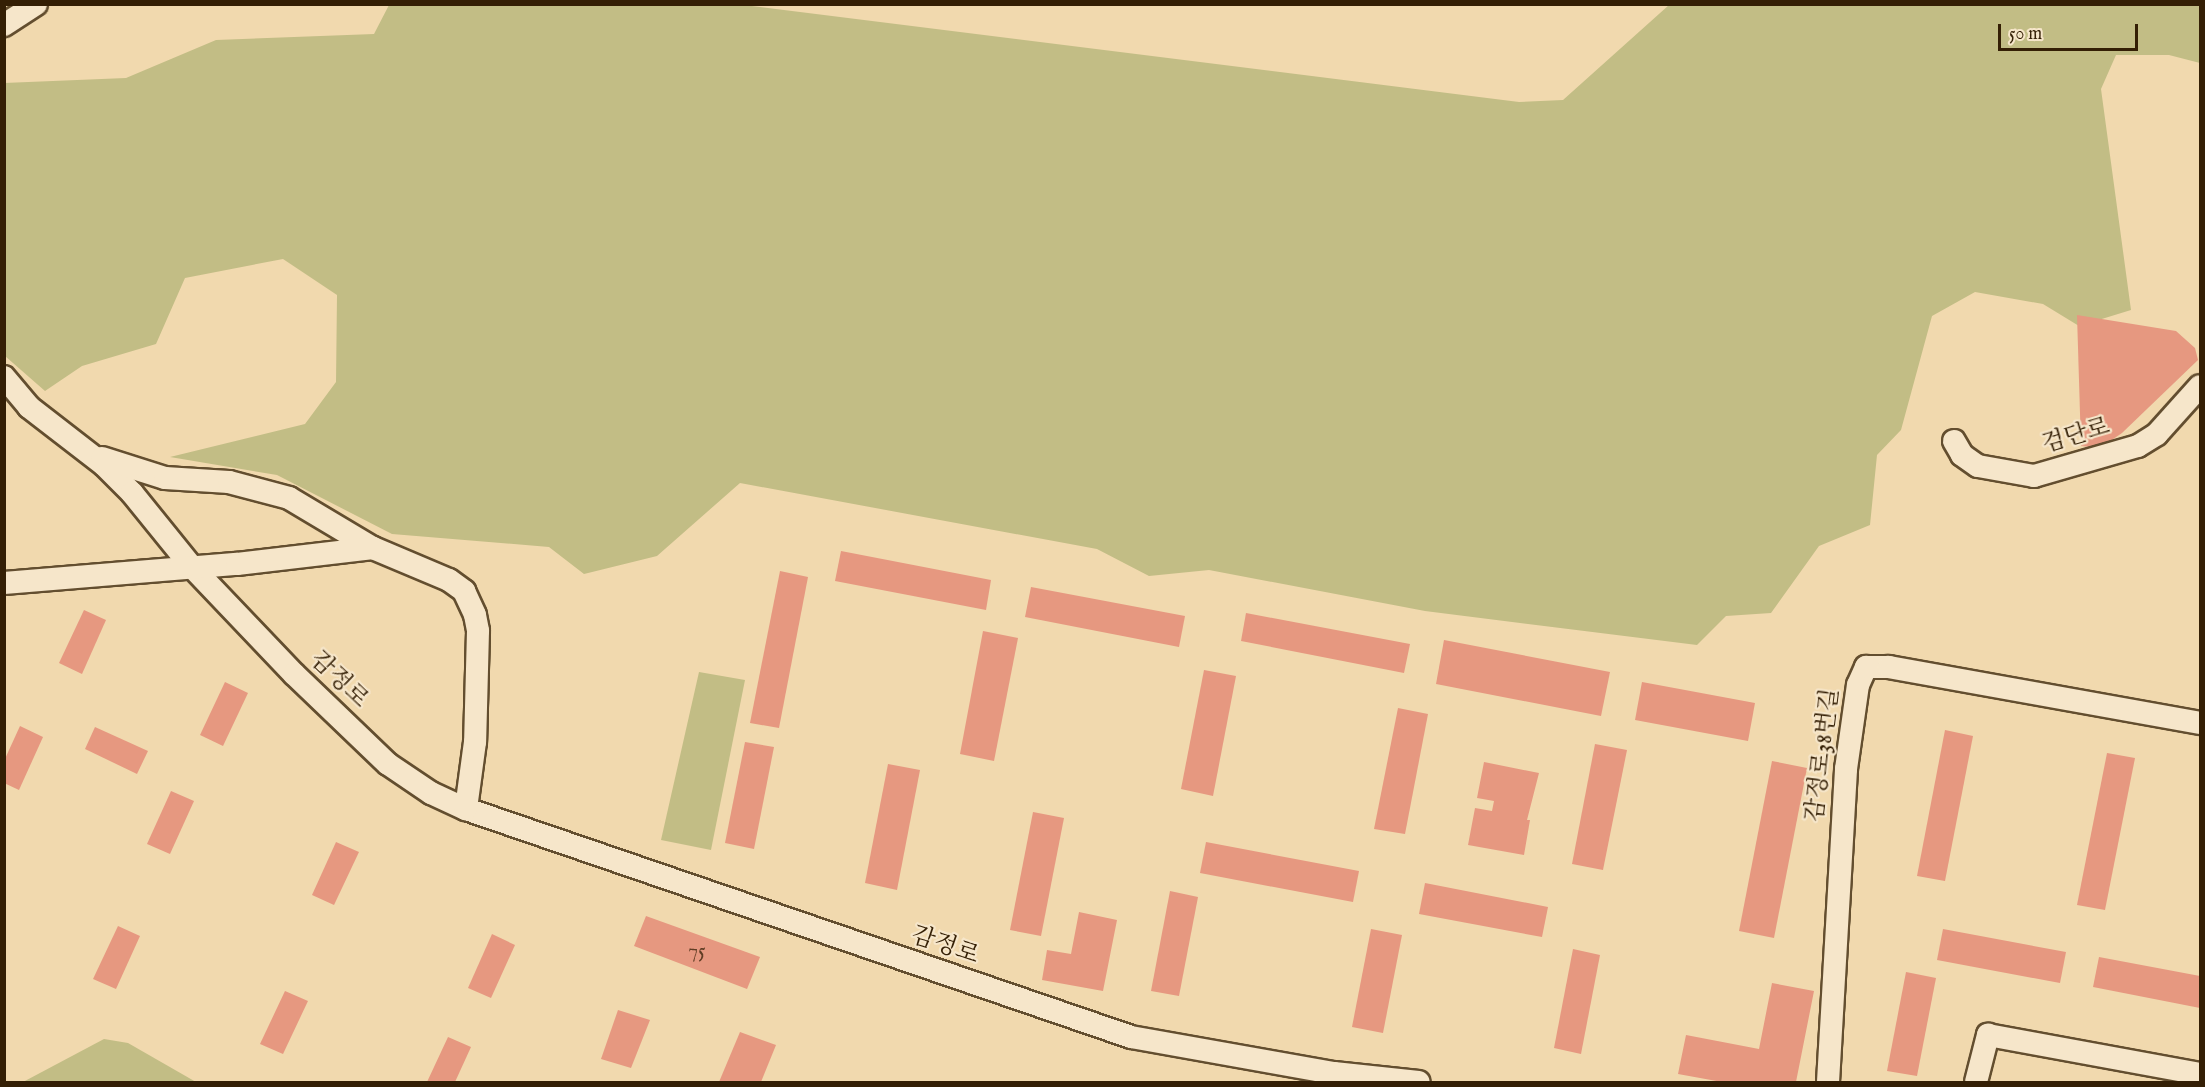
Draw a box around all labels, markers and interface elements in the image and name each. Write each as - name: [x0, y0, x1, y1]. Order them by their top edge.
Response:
- scale bar: [2001, 12, 2140, 50]
- text: 50 m: [2009, 23, 2042, 46]
- street label: 검단로: [2039, 413, 2113, 459]
- street label: 감정로: [304, 645, 374, 715]
- street label: 감정로38번길: [1801, 687, 1845, 823]
- street label: 감정로: [907, 921, 983, 971]
- house number: 75: [688, 939, 706, 965]

